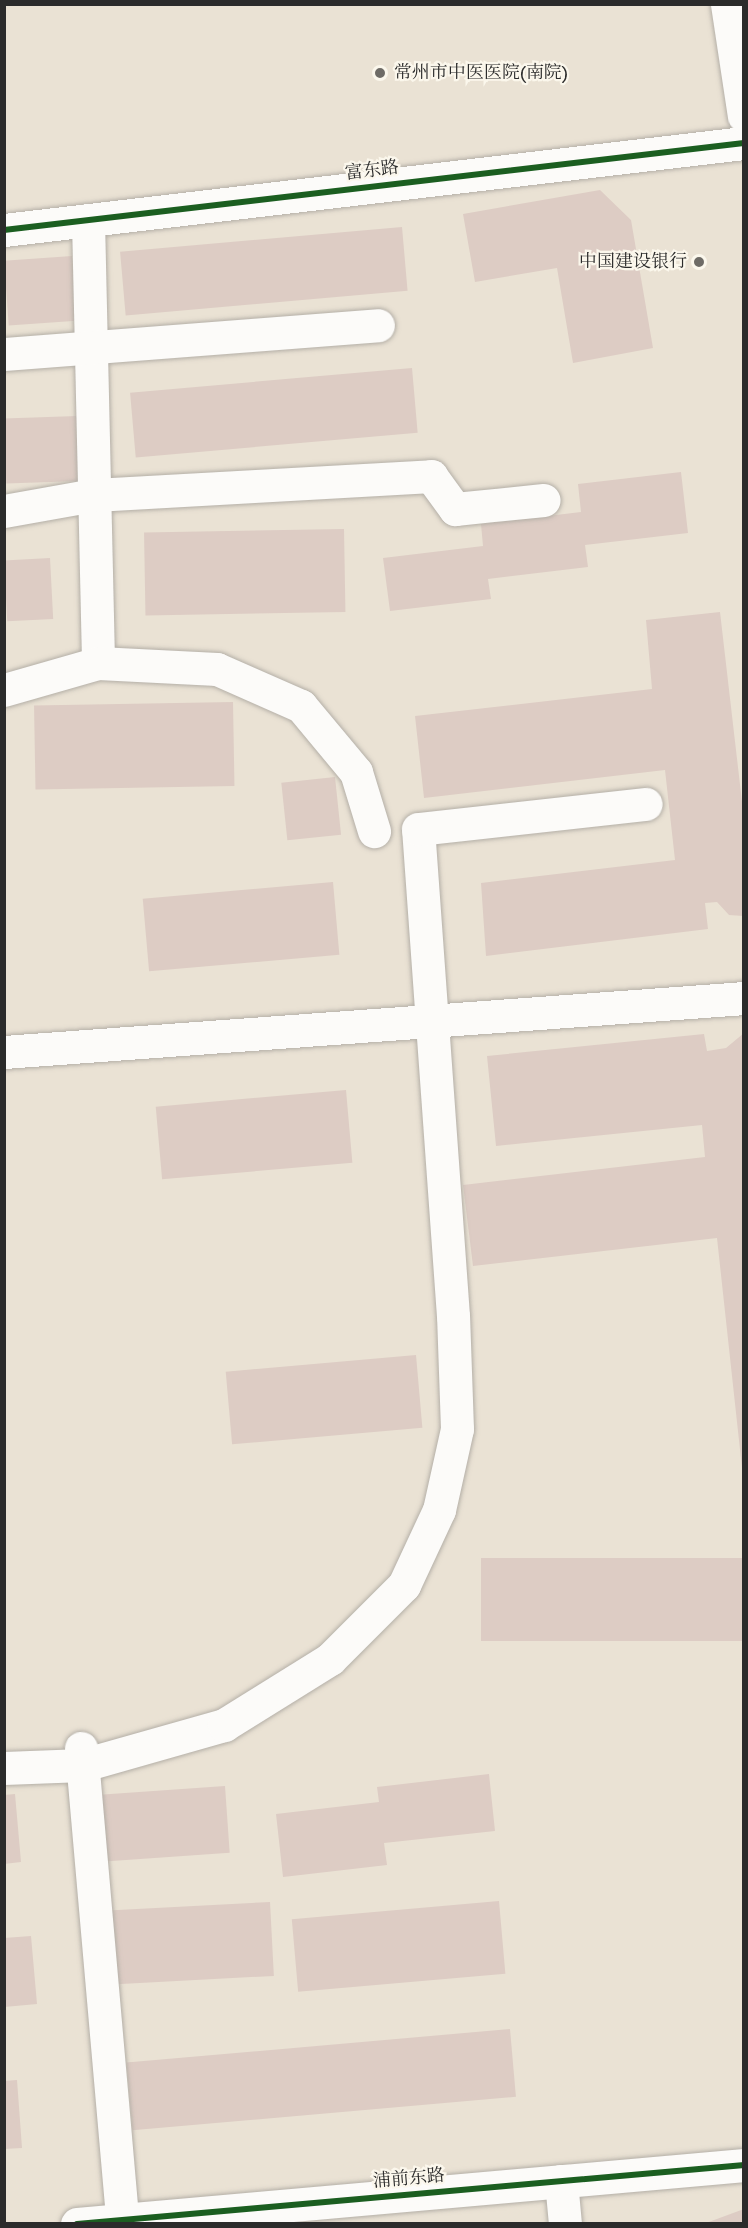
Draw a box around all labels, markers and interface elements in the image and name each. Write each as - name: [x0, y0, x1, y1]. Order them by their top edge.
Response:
- place label: 常州市中医医院(南院): [394, 62, 568, 84]
- marker: 常州市中医医院(南院): [371, 64, 389, 82]
- street label: 富东路: [344, 157, 400, 185]
- place label: 中国建设银行: [579, 251, 687, 273]
- marker: 中国建设银行: [692, 255, 706, 269]
- street label: 浦前东路: [372, 2165, 446, 2193]

